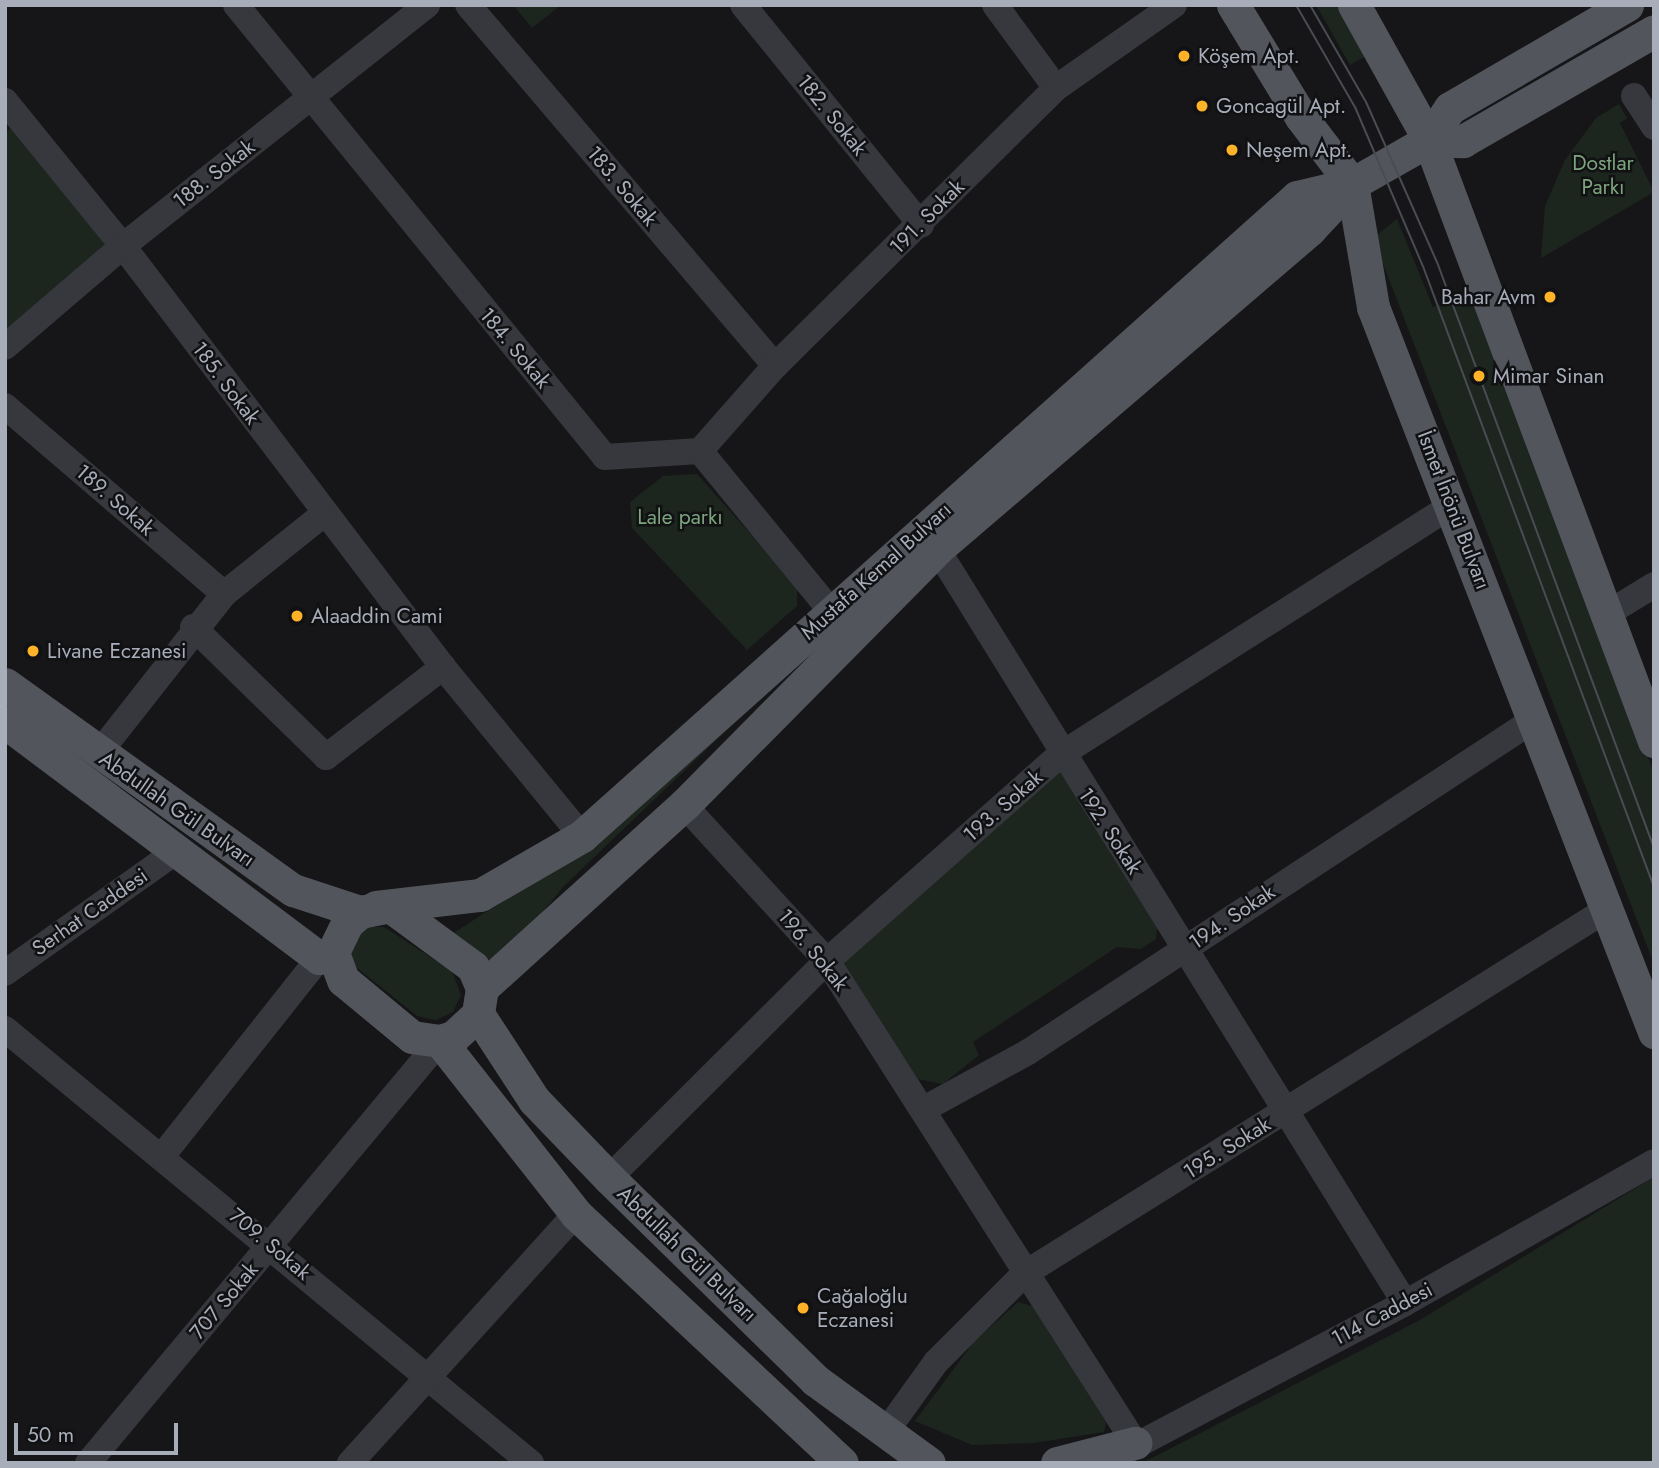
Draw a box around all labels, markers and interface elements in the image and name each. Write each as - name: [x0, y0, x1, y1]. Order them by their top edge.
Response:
- place label: Köşem Apt.: [1198, 43, 1300, 69]
- marker: Köşem Apt.: [1176, 48, 1192, 64]
- street label: 182. Sokak: [792, 69, 872, 161]
- place label: Goncagül Apt.: [1216, 93, 1346, 119]
- marker: Goncagül Apt.: [1194, 98, 1210, 114]
- street label: 188. Sokak: [168, 134, 260, 214]
- place label: Neşem Apt.: [1246, 137, 1352, 163]
- street label: 183. Sokak: [581, 141, 663, 231]
- marker: Neşem Apt.: [1224, 142, 1240, 158]
- park label: Dostlar Parkı: [1572, 150, 1634, 200]
- street label: 191. Sokak: [884, 174, 970, 260]
- place label: Bahar Avm: [1441, 284, 1536, 310]
- marker: Bahar Avm: [1542, 289, 1558, 305]
- street label: 184. Sokak: [474, 303, 556, 393]
- street label: 185. Sokak: [187, 337, 265, 429]
- place label: Mimar Sinan: [1493, 363, 1605, 389]
- marker: Mimar Sinan: [1471, 368, 1487, 384]
- street label: İsmet İnönü Bulvarı: [1412, 427, 1496, 593]
- street label: 189. Sokak: [71, 459, 159, 541]
- street label: Mustafa Kemal Bulvarı: [796, 497, 956, 645]
- park label: Lale parkı: [637, 504, 723, 530]
- place label: Alaaddin Cami: [311, 603, 443, 629]
- marker: Alaaddin Cami: [289, 608, 305, 624]
- place label: Livane Eczanesi: [47, 638, 187, 664]
- marker: Livane Eczanesi: [25, 643, 41, 659]
- street label: Abdullah Gül Bulvarı: [94, 746, 260, 872]
- street label: 193. Sokak: [958, 765, 1048, 847]
- street label: 192. Sokak: [1073, 783, 1147, 879]
- street label: Serhat Caddesi: [27, 863, 153, 961]
- street label: 194. Sokak: [1184, 879, 1280, 955]
- street label: 196. Sokak: [772, 904, 854, 996]
- street label: 195. Sokak: [1179, 1111, 1275, 1185]
- street label: Abdullah Gül Bulvarı: [612, 1181, 762, 1327]
- street label: 709. Sokak: [224, 1203, 316, 1285]
- street label: 707 Sokak: [185, 1257, 263, 1345]
- street label: 114 Caddesi: [1327, 1277, 1437, 1351]
- place label: Cağaloğlu Eczanesi: [817, 1283, 908, 1333]
- marker: Cağaloğlu Eczanesi: [795, 1300, 811, 1316]
- scale bar: [18, 1408, 182, 1452]
- text: 50 m: [27, 1420, 74, 1450]

